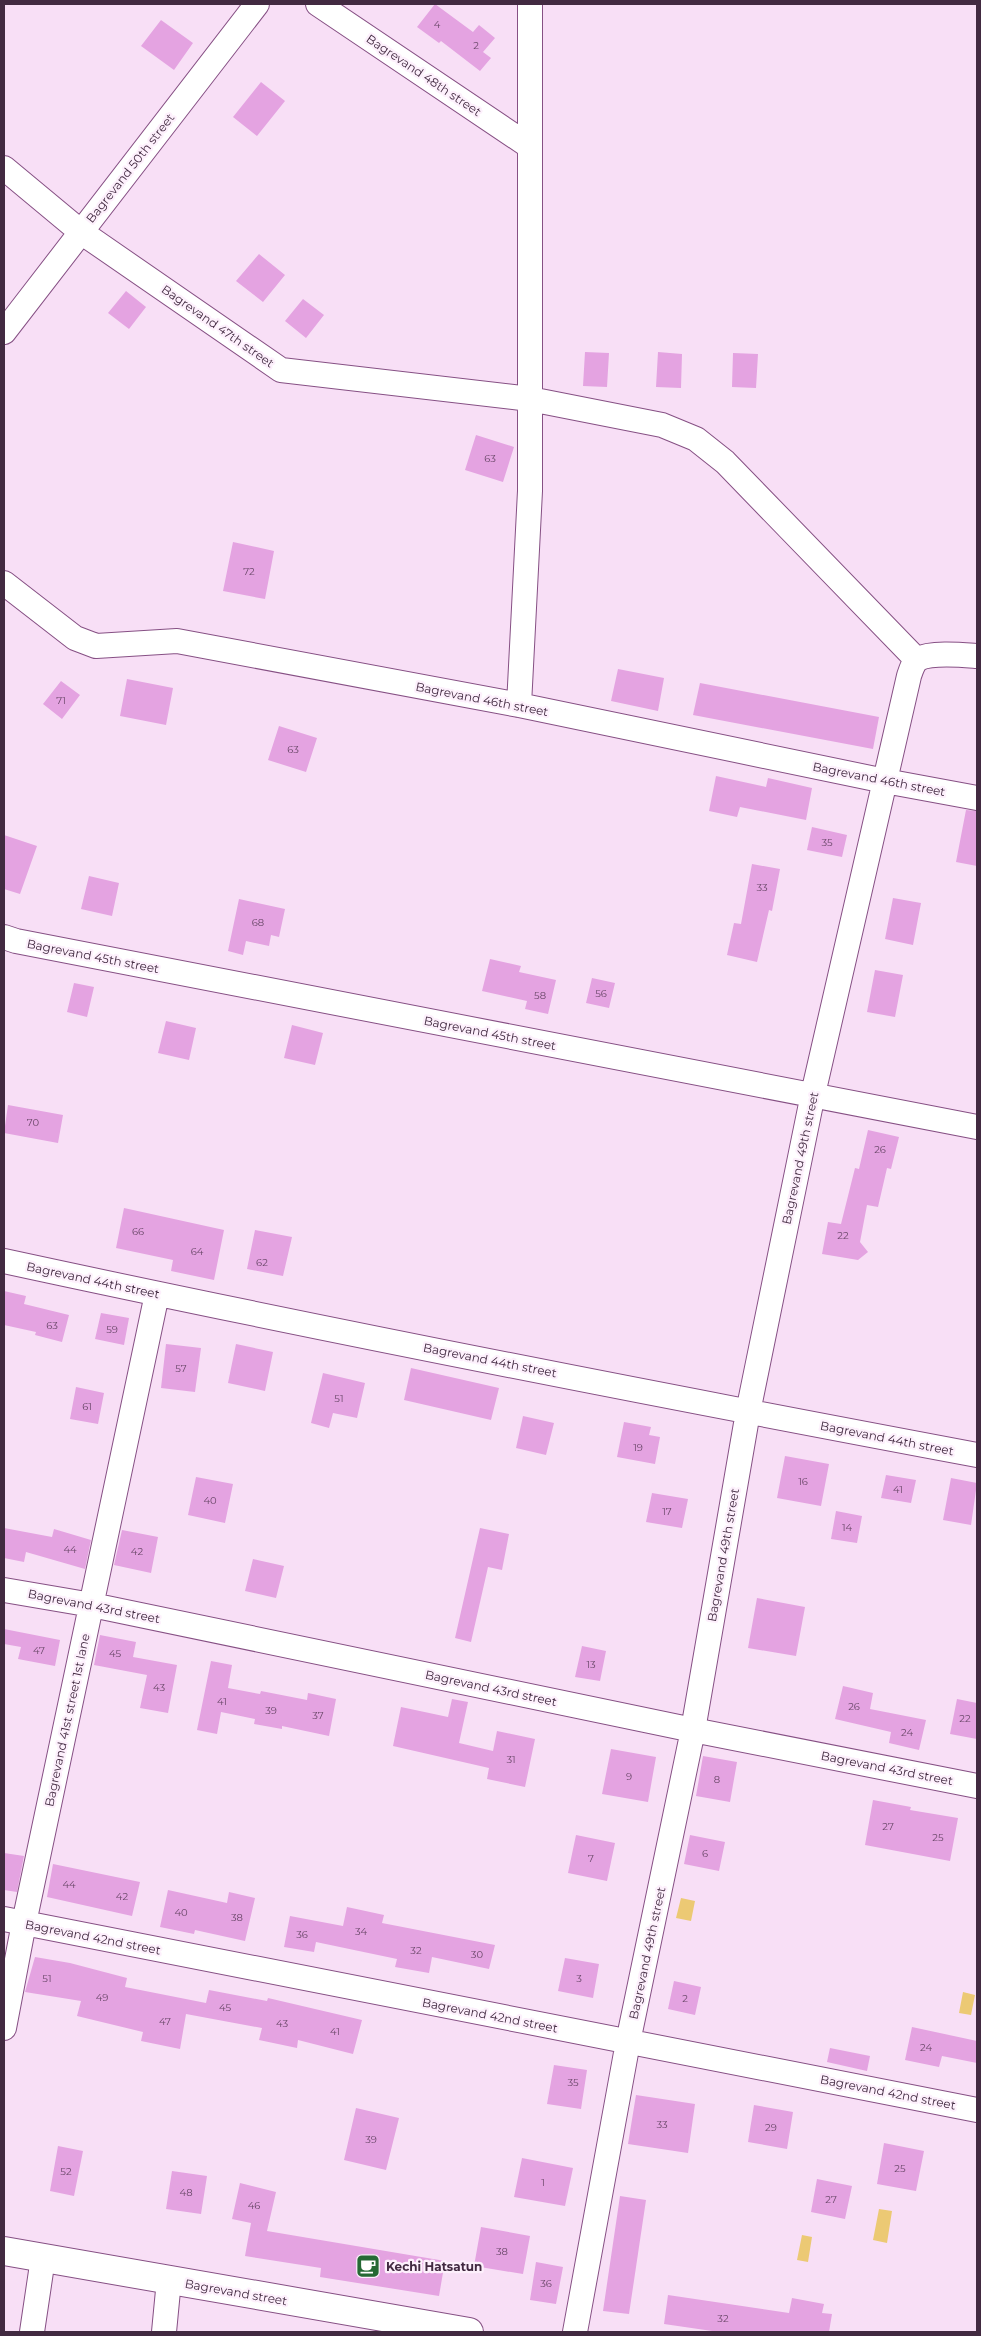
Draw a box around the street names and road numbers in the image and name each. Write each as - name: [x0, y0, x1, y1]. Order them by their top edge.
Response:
- street label: Bagrevand 48th street: [364, 31, 484, 119]
- street label: Bagrevand 50th street: [83, 110, 177, 226]
- street label: Bagrevand 47th street: [159, 281, 277, 371]
- street label: Bagrevand 46th street: [414, 679, 550, 719]
- street label: Bagrevand 46th street: [811, 759, 947, 799]
- street label: Bagrevand 45th street: [26, 936, 161, 976]
- street label: Bagrevand 45th street: [423, 1013, 558, 1053]
- street label: Bagrevand 49th street: [779, 1090, 821, 1226]
- street label: Bagrevand 44th street: [25, 1259, 161, 1301]
- street label: Bagrevand 44th street: [422, 1340, 558, 1380]
- street label: Bagrevand 44th street: [819, 1418, 955, 1458]
- street label: Bagrevand 49th street: [704, 1487, 742, 1623]
- street label: Bagrevand 43rd street: [27, 1586, 161, 1626]
- street label: Bagrevand 41st street 1st lane: [41, 1632, 93, 1808]
- street label: Bagrevand 43rd street: [424, 1667, 558, 1709]
- street label: Bagrevand 43rd street: [820, 1748, 954, 1788]
- street label: Bagrevand 49th street: [626, 1885, 668, 2021]
- street label: Bagrevand 42nd street: [24, 1916, 162, 1958]
- street label: Bagrevand 42nd street: [421, 1994, 559, 2036]
- street label: Bagrevand 42nd street: [819, 2071, 957, 2113]
- street label: Bagrevand street: [184, 2276, 288, 2308]

